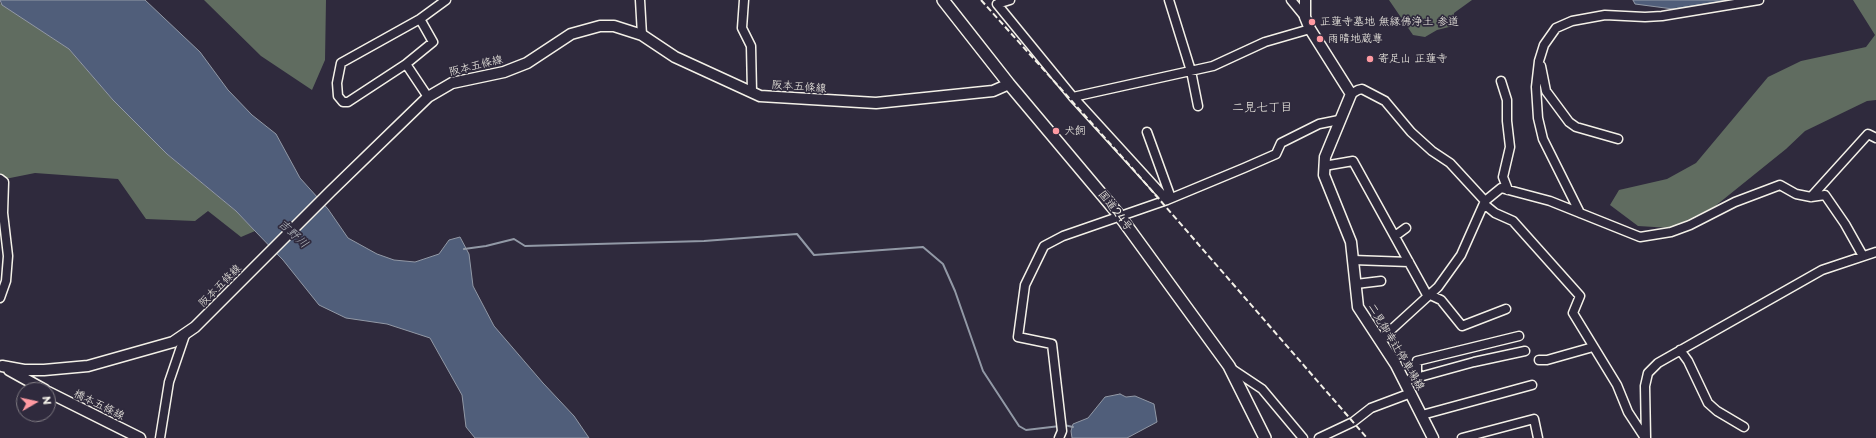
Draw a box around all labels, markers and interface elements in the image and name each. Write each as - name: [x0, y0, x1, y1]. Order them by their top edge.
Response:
- place label: 正蓮寺墓地 無縁佛浄土 参道: [1320, 15, 1459, 29]
- marker: 正蓮寺墓地 無縁佛浄土 参道: [1307, 17, 1317, 27]
- place label: 雨晴地蔵尊: [1328, 32, 1383, 46]
- marker: 雨晴地蔵尊: [1315, 34, 1325, 44]
- place label: 寄足山 正蓮寺: [1378, 52, 1448, 66]
- street label: 阪本五條線: [448, 53, 504, 79]
- marker: 寄足山 正蓮寺: [1365, 54, 1375, 64]
- street label: 阪本五條線: [771, 78, 827, 96]
- district label: 二見七丁目: [1232, 101, 1292, 115]
- place label: 犬飼: [1064, 124, 1086, 138]
- marker: 犬飼: [1051, 126, 1061, 136]
- street label: 国道24号: [1095, 188, 1135, 234]
- water label: 吉野川: [275, 216, 311, 252]
- street label: 阪本五條線: [196, 262, 244, 310]
- street label: 二見御幸辻停車場線: [1365, 301, 1427, 393]
- north arrow: [16, 382, 56, 422]
- street label: 橋本五條線: [71, 387, 127, 423]
- text: N: [38, 395, 56, 406]

